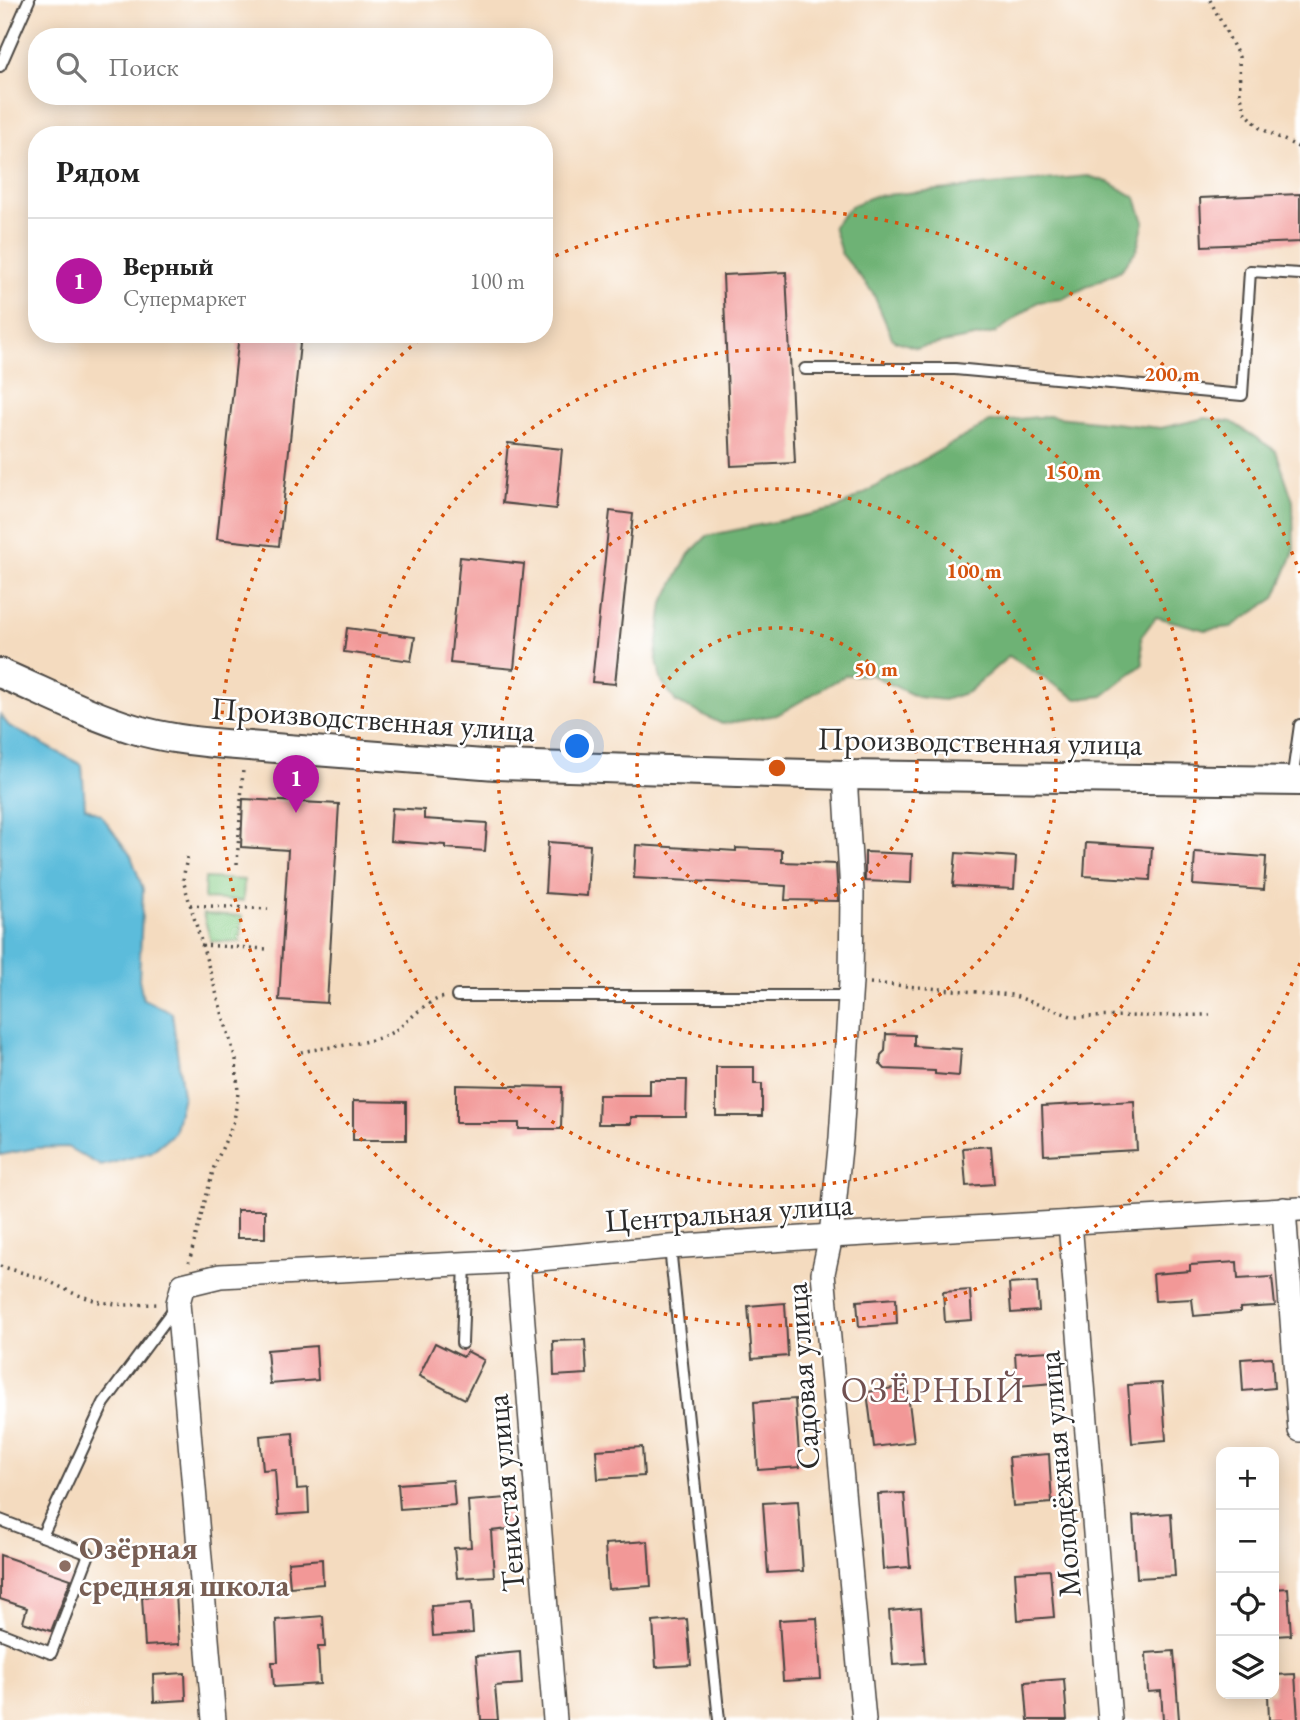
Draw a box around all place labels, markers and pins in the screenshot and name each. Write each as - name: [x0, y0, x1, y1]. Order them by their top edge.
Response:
- pin: 1: [273, 755, 319, 813]
- centre of rings: [765, 756, 789, 780]
- place label: Озёрная средняя школа: [79, 1527, 290, 1606]
- marker: Озёрная средняя школа: [57, 1558, 73, 1574]

